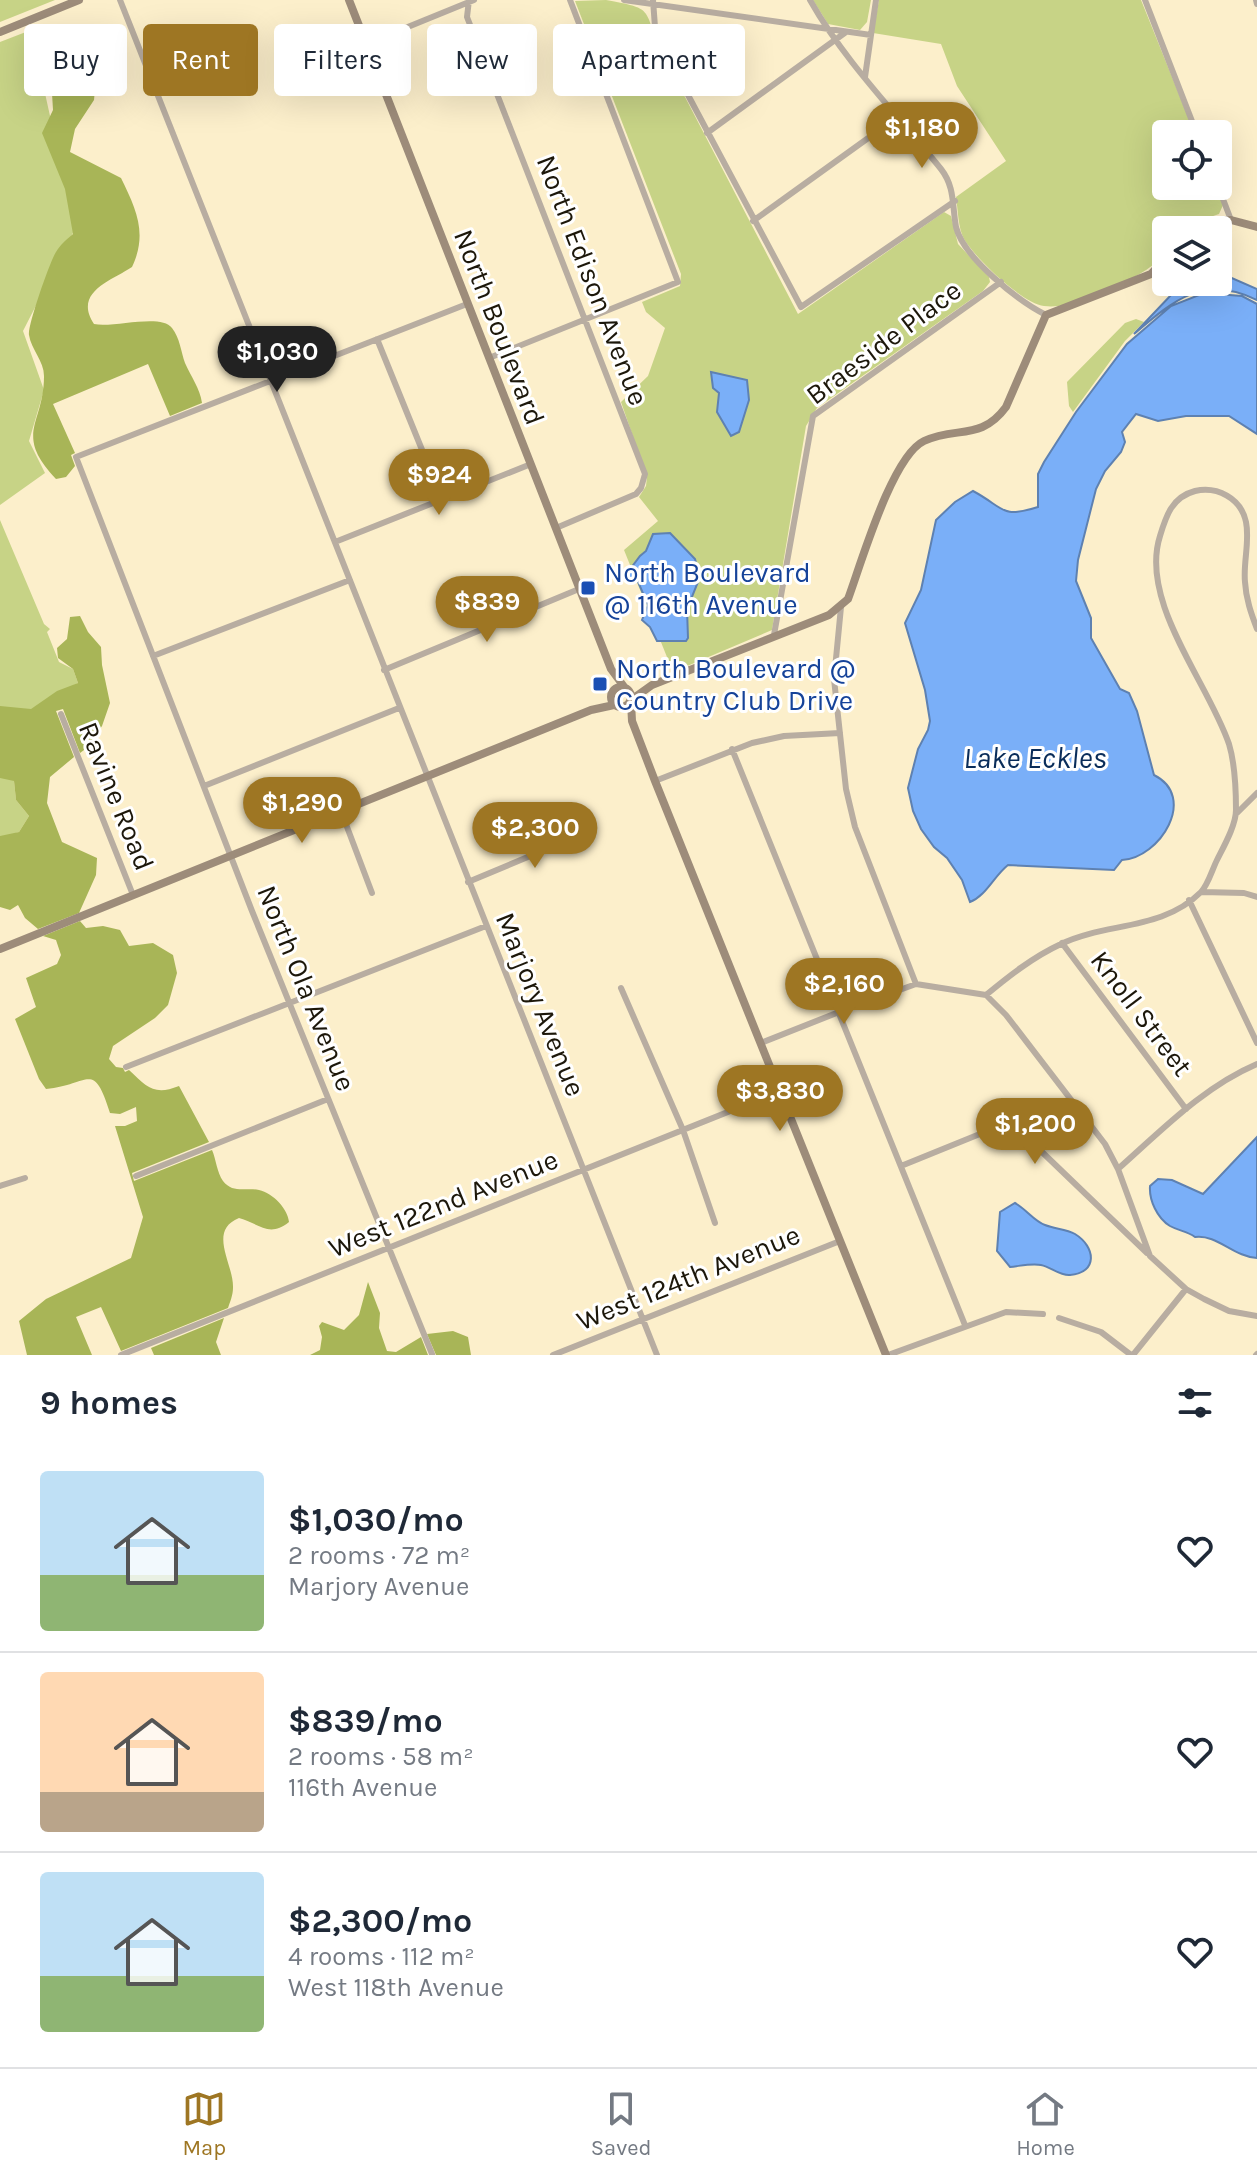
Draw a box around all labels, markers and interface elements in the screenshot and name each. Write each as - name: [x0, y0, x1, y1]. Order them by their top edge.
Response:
- chip: Buy: [24, 24, 127, 96]
- chip: Rent: [143, 24, 258, 96]
- chip: Filters: [274, 24, 411, 96]
- chip: New: [427, 24, 537, 96]
- chip: Apartment: [553, 24, 745, 96]
- pin: $1,180: [857, 102, 987, 170]
- text: $1,180: [884, 112, 960, 143]
- map controls: [1152, 120, 1232, 296]
- button: locate: [1152, 120, 1232, 200]
- street label: North Edison Avenue: [530, 151, 655, 410]
- button: layers: [1152, 216, 1232, 296]
- street label: North Boulevard: [447, 225, 552, 430]
- street label: Braeside Place: [799, 273, 967, 411]
- pin: $1,030: [212, 326, 342, 394]
- text: $1,030: [236, 336, 318, 367]
- pin: $924: [392, 449, 486, 517]
- text: $924: [407, 459, 471, 490]
- place label: North Boulevard @ 116th Avenue: [604, 556, 811, 621]
- pin: $839: [440, 576, 534, 644]
- marker: North Boulevard @ 116th Avenue: [579, 579, 597, 597]
- text: $839: [454, 586, 520, 617]
- place label: North Boulevard @ Country Club Drive: [616, 652, 856, 717]
- marker: North Boulevard @ Country Club Drive: [591, 675, 609, 693]
- street label: Ravine Road: [72, 717, 161, 875]
- water label: Lake Eckles: [963, 740, 1107, 776]
- pin: $1,290: [237, 777, 367, 845]
- text: $1,290: [261, 787, 343, 818]
- pin: $2,300: [470, 802, 600, 870]
- text: $2,300: [490, 812, 580, 843]
- street label: North Ola Avenue: [250, 881, 363, 1096]
- street label: Marjory Avenue: [489, 907, 592, 1101]
- street label: Knoll Street: [1084, 944, 1199, 1082]
- pin: $2,160: [779, 958, 909, 1026]
- text: $2,160: [803, 968, 885, 999]
- pin: $3,830: [715, 1065, 845, 1133]
- text: $3,830: [735, 1075, 825, 1106]
- pin: $1,200: [970, 1098, 1100, 1166]
- text: $1,200: [994, 1108, 1076, 1139]
- street label: West 122nd Avenue: [324, 1142, 563, 1265]
- street label: West 124th Avenue: [572, 1218, 805, 1337]
- icon: filters: [1173, 1381, 1217, 1425]
- text: 9 homes: [40, 1383, 178, 1423]
- text: $1,030/mo: [288, 1500, 464, 1540]
- icon: home: [104, 1503, 200, 1599]
- icon: heart: [1173, 1529, 1217, 1573]
- text: 2 rooms · 72 m²: [288, 1540, 470, 1571]
- text: Marjory Avenue: [288, 1571, 469, 1602]
- text: $839/mo: [288, 1701, 443, 1741]
- icon: home: [104, 1704, 200, 1800]
- icon: heart: [1173, 1730, 1217, 1774]
- text: 2 rooms · 58 m²: [288, 1741, 474, 1772]
- text: 116th Avenue: [288, 1772, 437, 1803]
- text: $2,300/mo: [288, 1901, 472, 1941]
- icon: home: [104, 1904, 200, 2000]
- icon: heart: [1173, 1930, 1217, 1974]
- text: 4 rooms · 112 m²: [288, 1941, 475, 1972]
- text: West 118th Avenue: [288, 1972, 504, 2003]
- tab: Map: [182, 2087, 226, 2161]
- tab: Saved: [591, 2087, 652, 2161]
- tab: Home: [1016, 2087, 1075, 2161]

